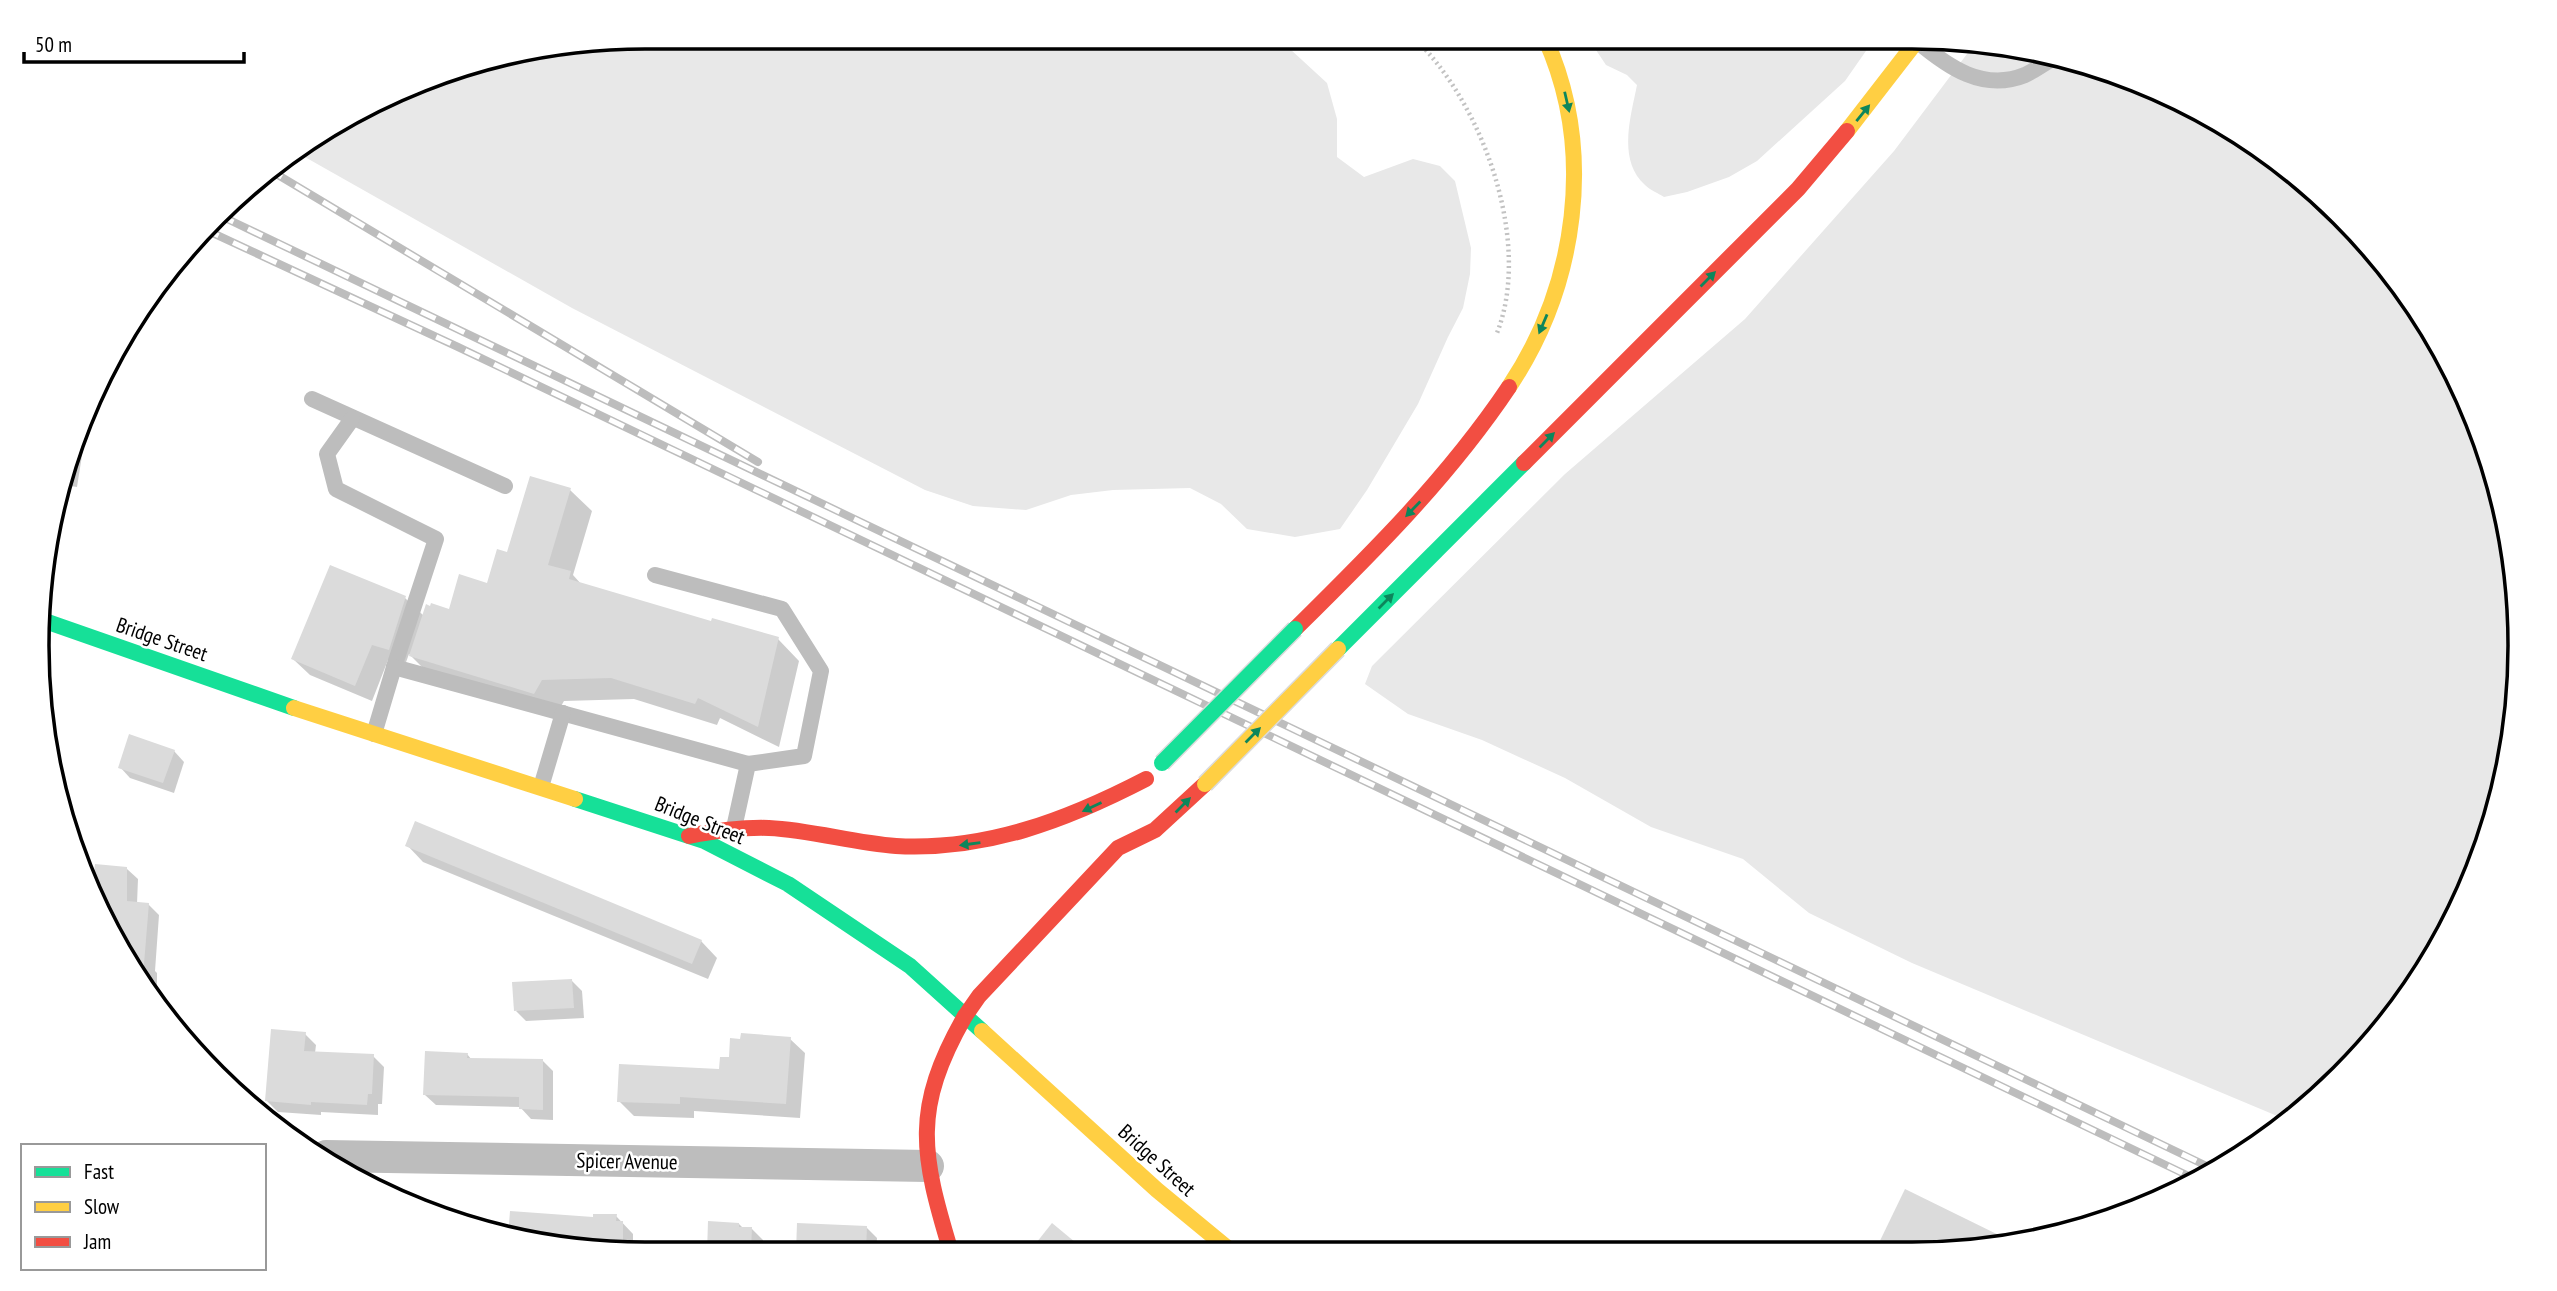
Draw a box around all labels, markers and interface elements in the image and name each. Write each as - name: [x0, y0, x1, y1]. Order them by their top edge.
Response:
- scale bar: [24, 21, 245, 65]
- text: 50 m: [35, 31, 72, 58]
- one-way arrow: [1562, 91, 1573, 113]
- one-way arrow: [1855, 104, 1870, 122]
- one-way arrow: [1699, 271, 1716, 288]
- one-way arrow: [1537, 314, 1549, 334]
- one-way arrow: [1538, 433, 1555, 449]
- one-way arrow: [1405, 501, 1422, 518]
- one-way arrow: [1378, 593, 1395, 610]
- street label: Bridge Street: [113, 611, 211, 667]
- one-way arrow: [1244, 728, 1261, 744]
- street label: Bridge Street: [651, 790, 749, 850]
- one-way arrow: [1175, 797, 1191, 814]
- one-way arrow: [1082, 801, 1102, 812]
- one-way arrow: [959, 839, 981, 850]
- street label: Bridge Street: [1113, 1118, 1201, 1202]
- legend: [21, 1144, 266, 1270]
- street label: Spicer Avenue: [576, 1147, 678, 1175]
- text: Fast: [84, 1158, 114, 1185]
- text: Slow: [84, 1193, 120, 1220]
- text: Jam: [83, 1228, 111, 1255]

